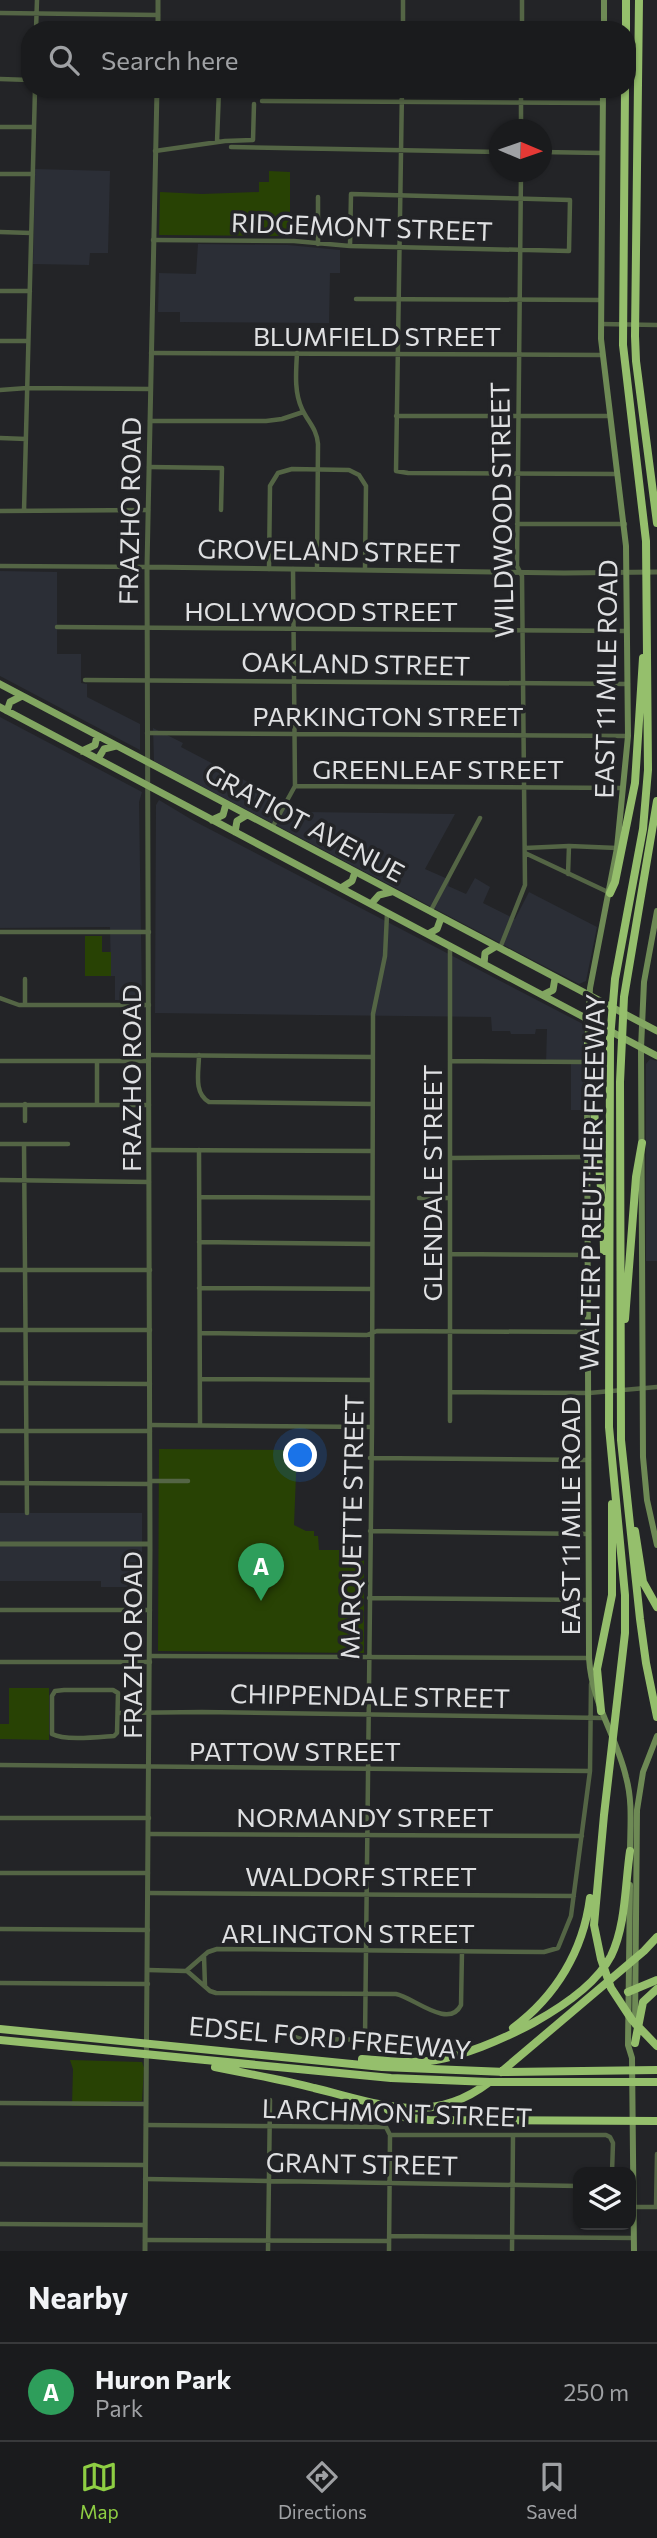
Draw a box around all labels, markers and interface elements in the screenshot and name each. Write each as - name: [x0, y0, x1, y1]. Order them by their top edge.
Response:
- search box: [21, 21, 636, 98]
- icon: search: [45, 41, 83, 79]
- text: Search here: [101, 44, 239, 75]
- north arrow: [489, 119, 552, 182]
- street label: RIDGEMONT STREET: [231, 206, 493, 246]
- street label: BLUMFIELD STREET: [253, 320, 501, 351]
- street label: WILDWOOD STREET: [483, 382, 519, 638]
- street label: FRAZHO ROAD: [112, 417, 146, 605]
- street label: GROVELAND STREET: [197, 532, 461, 568]
- street label: EAST 11 MILE ROAD: [587, 559, 623, 799]
- street label: HOLLYWOOD STREET: [184, 595, 458, 626]
- street label: OAKLAND STREET: [241, 646, 471, 680]
- street label: PARKINGTON STREET: [252, 700, 524, 731]
- street label: GREENLEAF STREET: [312, 753, 564, 784]
- street label: GRATIOT AVENUE: [200, 756, 410, 888]
- street label: FRAZHO ROAD: [115, 984, 146, 1172]
- street label: WALTER P REUTHER FREEWAY: [572, 993, 610, 1371]
- street label: GLENDALE STREET: [416, 1064, 447, 1302]
- street label: MARQUETTE STREET: [333, 1394, 369, 1660]
- street label: EAST 11 MILE ROAD: [554, 1396, 585, 1636]
- your location: [283, 1438, 317, 1472]
- pin: A: [238, 1543, 284, 1601]
- street label: FRAZHO ROAD: [116, 1551, 147, 1739]
- street label: CHIPPENDALE STREET: [230, 1677, 510, 1713]
- street label: PATTOW STREET: [189, 1735, 401, 1766]
- street label: NORMANDY STREET: [236, 1801, 494, 1832]
- street label: WALDORF STREET: [245, 1860, 477, 1891]
- street label: ARLINGTON STREET: [221, 1917, 475, 1948]
- street label: EDSEL FORD FREEWAY: [188, 2009, 472, 2065]
- street label: LARCHMONT STREET: [261, 2092, 533, 2132]
- street label: GRANT STREET: [266, 2146, 458, 2180]
- map controls: [573, 2167, 636, 2230]
- button: layers: [573, 2167, 636, 2230]
- text: Nearby: [28, 2278, 128, 2315]
- text: Huron Park: [95, 2363, 231, 2394]
- text: A: [43, 2378, 59, 2406]
- text: 250 m: [564, 2378, 629, 2406]
- text: Park: [95, 2394, 143, 2422]
- tab: Map: [80, 2458, 119, 2523]
- tab: Directions: [278, 2458, 367, 2523]
- tab: Saved: [526, 2458, 577, 2523]

